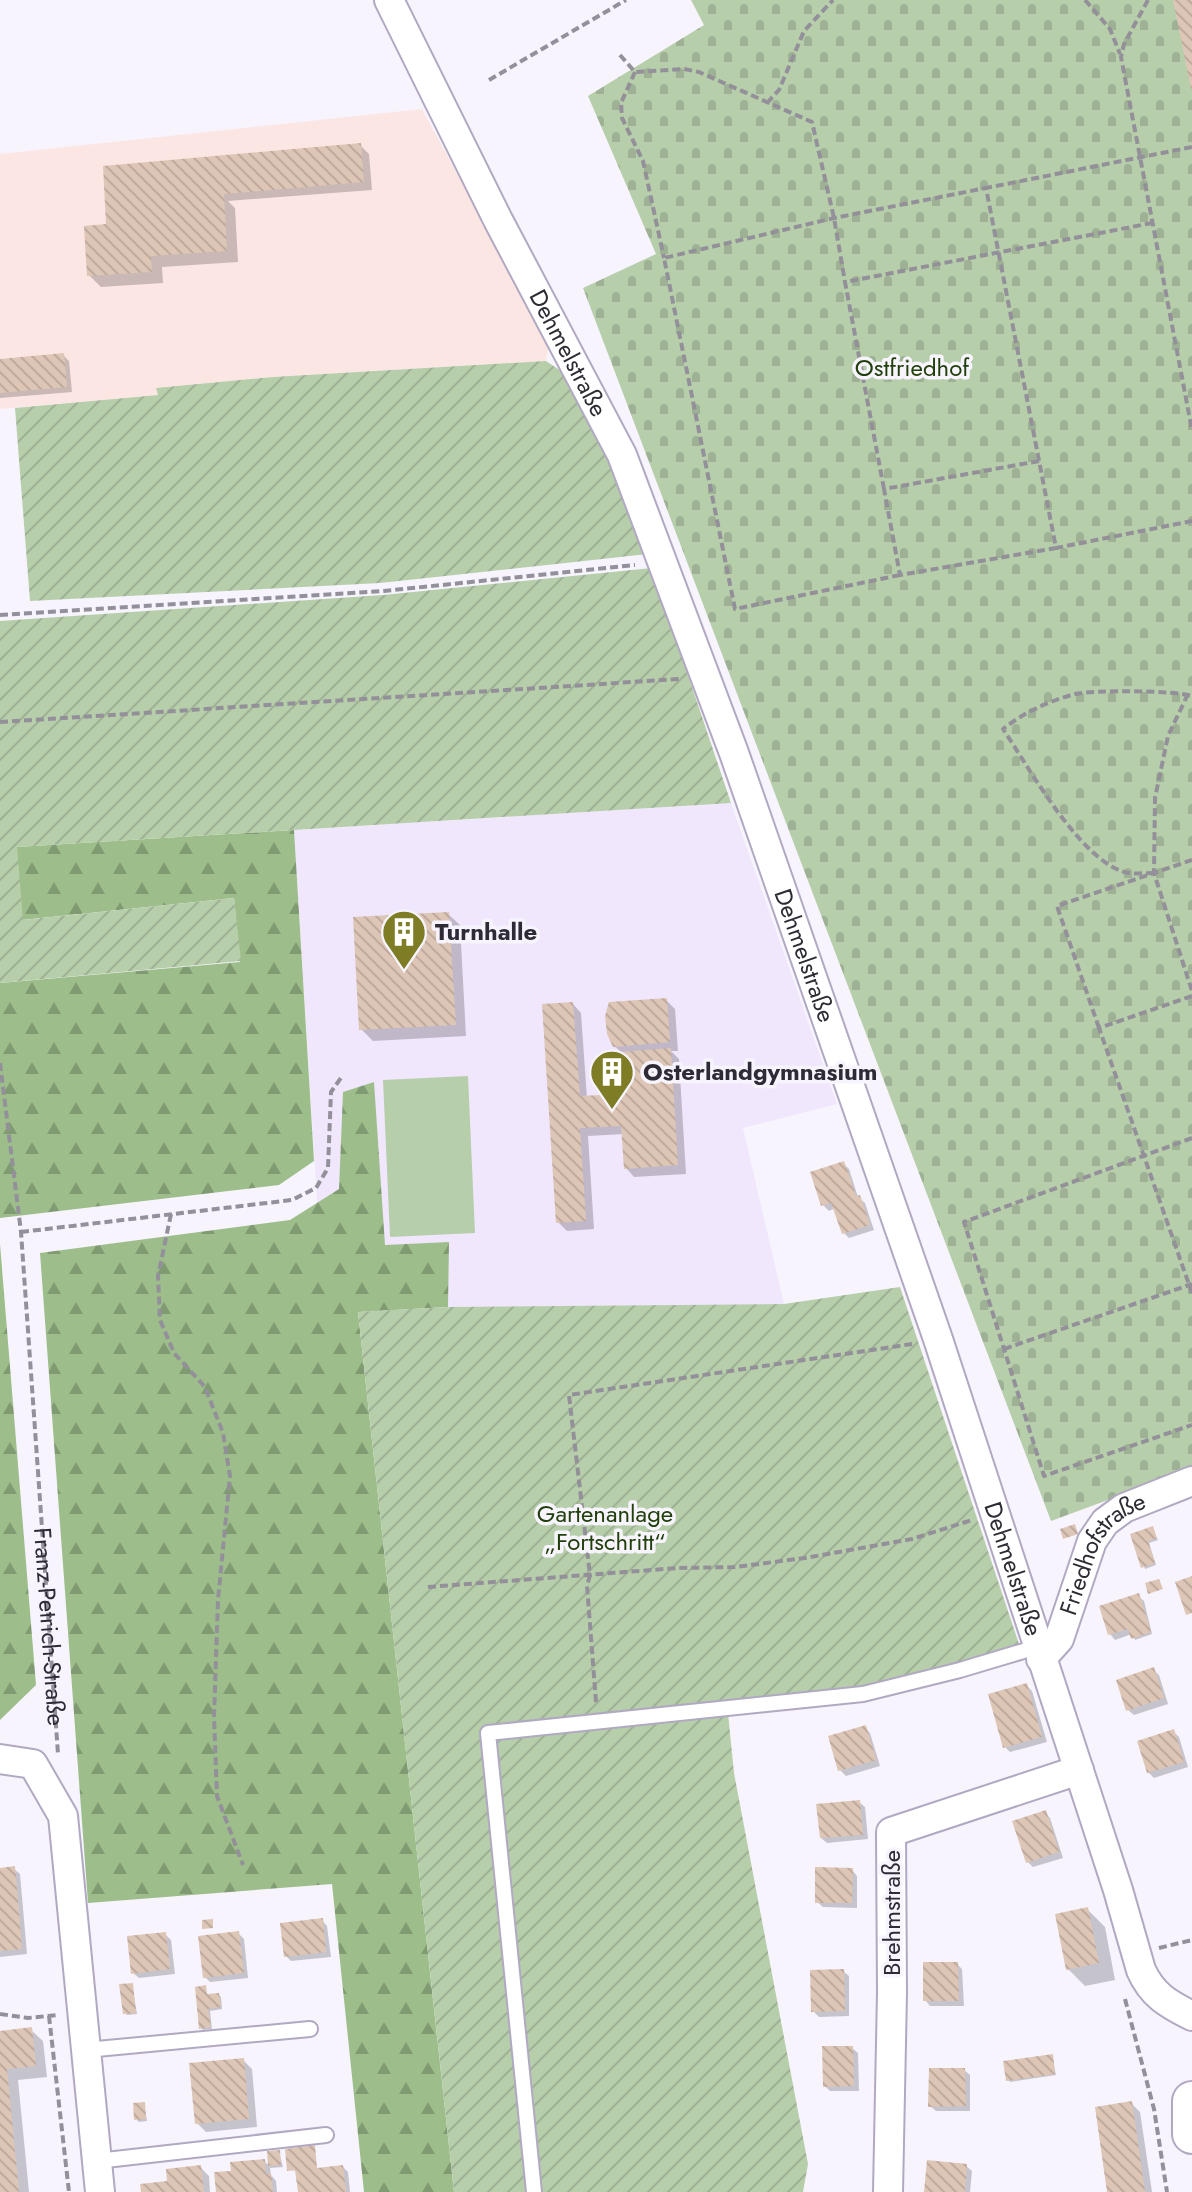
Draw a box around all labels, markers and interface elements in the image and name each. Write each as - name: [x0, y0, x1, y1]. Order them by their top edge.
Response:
- street label: Dehmelstraße: [521, 283, 617, 423]
- park label: Ostfriedhof: [855, 350, 970, 385]
- street label: Dehmelstraße: [766, 884, 844, 1027]
- building icon: Turnhalle: [380, 908, 428, 971]
- place label: Turnhalle: [435, 914, 537, 949]
- building icon: Osterlandgymnasium: [588, 1048, 636, 1111]
- place label: Osterlandgymnasium: [643, 1054, 878, 1089]
- street label: Friedhofstraße: [1050, 1483, 1151, 1620]
- park label: Gartenanlage „Fortschritt“: [537, 1496, 673, 1559]
- street label: Dehmelstraße: [975, 1497, 1052, 1640]
- street label: Franz-Petrich-Straße: [25, 1526, 74, 1727]
- street label: Brehmstraße: [874, 1850, 909, 1976]

